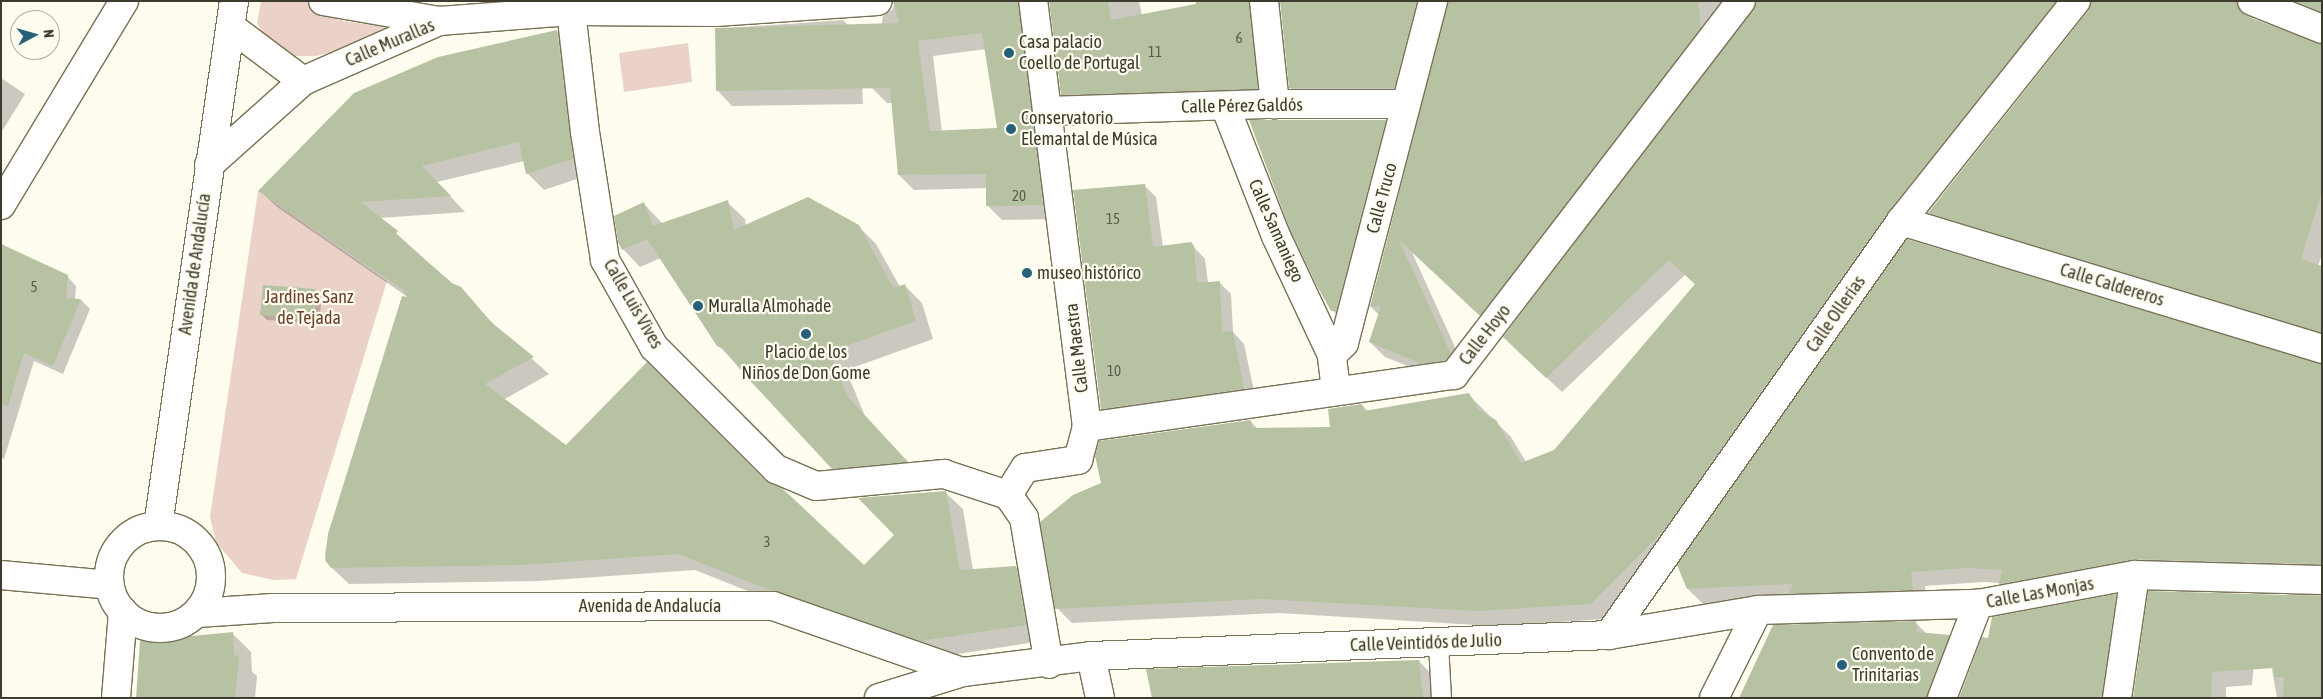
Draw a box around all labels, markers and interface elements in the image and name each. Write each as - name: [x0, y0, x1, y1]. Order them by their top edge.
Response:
- north arrow: [10, 10, 60, 60]
- street label: Calle Murallas: [342, 15, 438, 71]
- text: N: [41, 29, 57, 38]
- house number: 6: [1235, 29, 1243, 47]
- place label: Casa palacio Coello de Portugal: [1019, 32, 1140, 74]
- house number: 11: [1148, 43, 1162, 61]
- marker: Casa palacio Coello de Portugal: [1003, 47, 1015, 59]
- street label: Calle Pérez Galdós: [1181, 94, 1303, 118]
- place label: Conservatorio Elemantal de Música: [1021, 108, 1158, 150]
- marker: Conservatorio Elemantal de Música: [1005, 123, 1017, 135]
- street label: Calle Truco: [1362, 160, 1402, 236]
- street label: Calle Samaniego: [1244, 176, 1308, 286]
- house number: 20: [1012, 187, 1026, 205]
- street label: Avenida de Andalucía: [174, 192, 216, 336]
- house number: 15: [1106, 210, 1120, 228]
- street label: Calle Luis Vives: [599, 255, 667, 353]
- street label: Calle Caldereros: [2057, 259, 2167, 311]
- place label: museo histórico: [1037, 262, 1141, 284]
- marker: museo histórico: [1021, 267, 1033, 279]
- street label: Calle Ollerías: [1802, 271, 1870, 357]
- house number: 5: [30, 278, 38, 296]
- park label: Jardines Sanz de Tejada: [265, 287, 353, 330]
- place label: Muralla Almohade: [708, 295, 831, 317]
- marker: Muralla Almohade: [692, 300, 704, 312]
- street label: Calle Hoyo: [1455, 300, 1515, 370]
- street label: Calle Maestra: [1061, 302, 1093, 394]
- marker: Placio de los Niños de Don Gome: [800, 328, 812, 340]
- place label: Placio de los Niños de Don Gome: [742, 342, 870, 384]
- house number: 10: [1107, 362, 1121, 380]
- house number: 3: [763, 533, 771, 551]
- street label: Calle Las Monjas: [1985, 573, 2095, 613]
- street label: Avenida de Andalucía: [579, 595, 721, 617]
- street label: Calle Veintidós de Julio: [1350, 630, 1502, 656]
- place label: Convento de Trinitarias: [1852, 644, 1934, 686]
- marker: Convento de Trinitarias: [1836, 659, 1848, 671]

